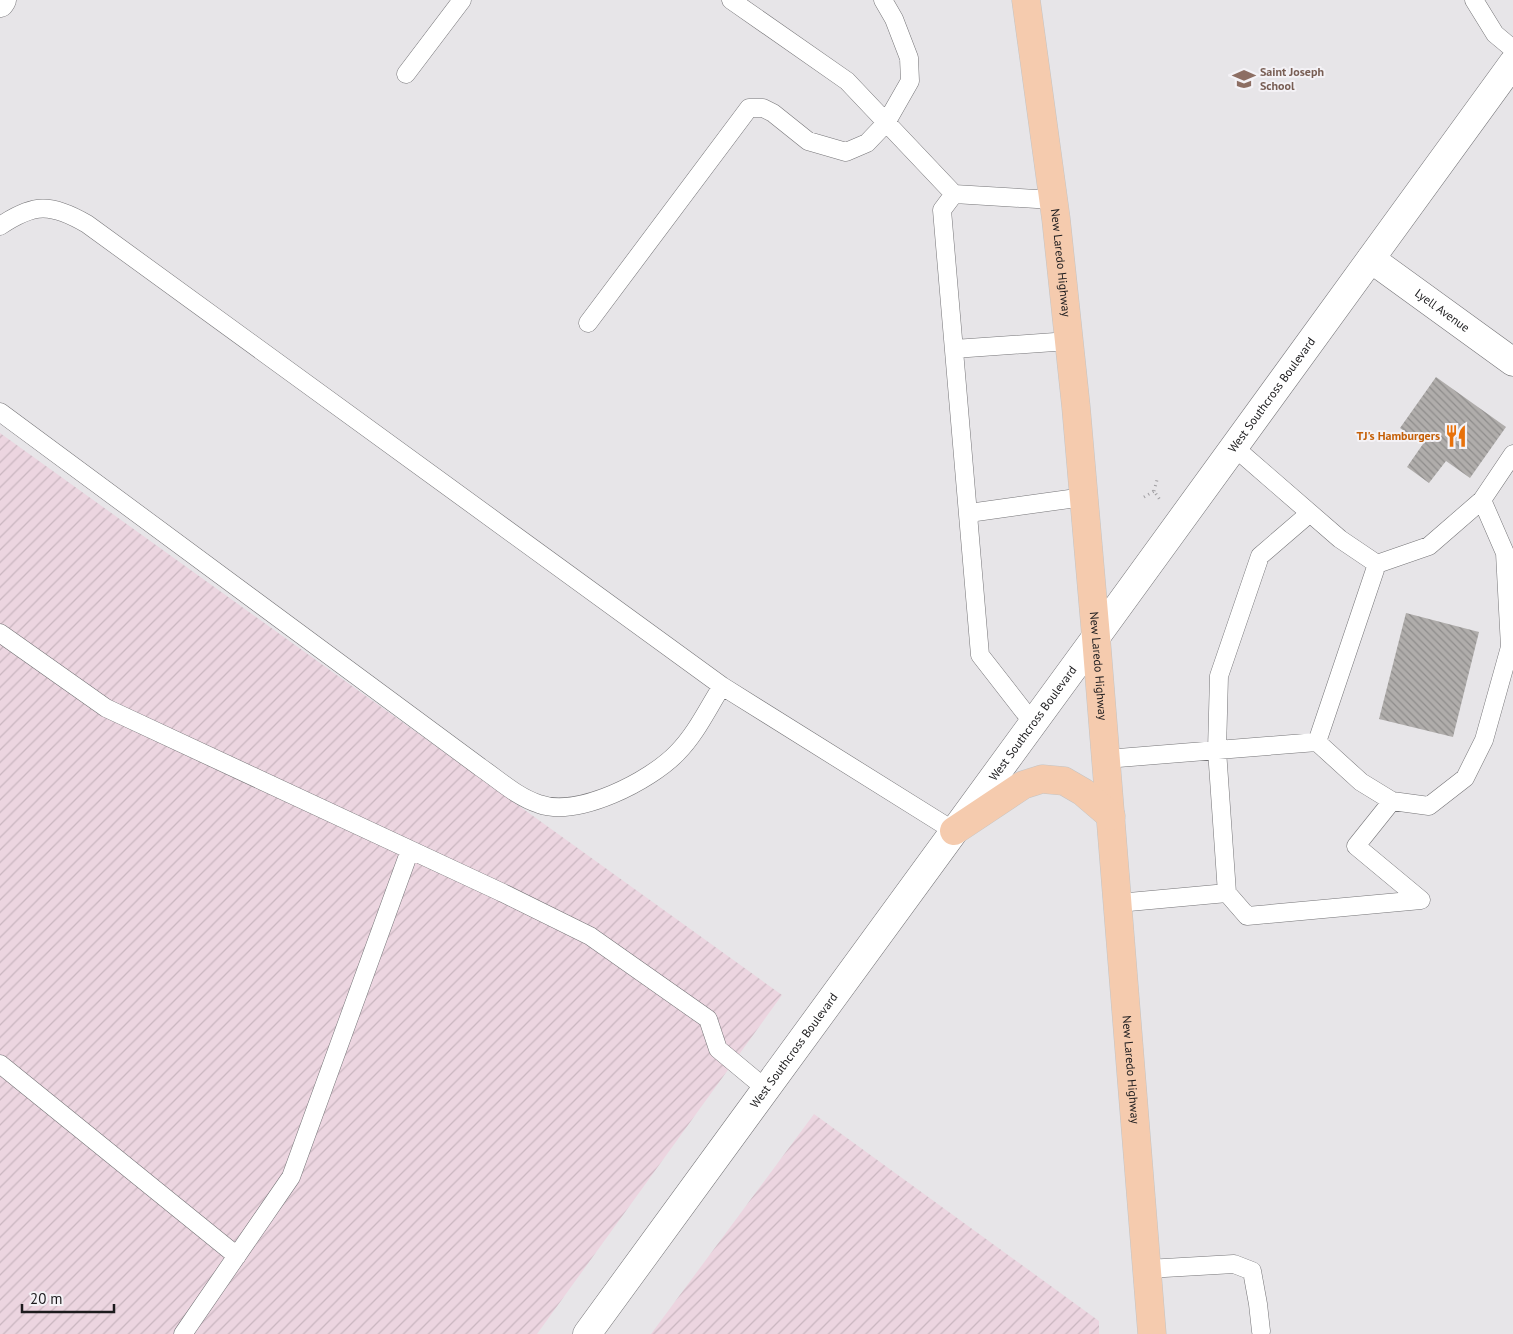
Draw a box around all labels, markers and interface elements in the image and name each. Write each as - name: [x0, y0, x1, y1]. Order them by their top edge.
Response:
- place label: Saint Joseph School: [1260, 64, 1324, 93]
- school or university icon: Saint Joseph School: [1231, 66, 1257, 92]
- street label: New Laredo Highway: [1048, 208, 1074, 318]
- street label: Lyell Avenue: [1412, 285, 1473, 335]
- street label: West Southcross Boulevard: [1224, 334, 1318, 455]
- restaurant icon: TJ's Hamburgers: [1443, 423, 1469, 449]
- place label: TJ's Hamburgers: [1357, 428, 1440, 443]
- street label: New Laredo Highway: [1087, 611, 1111, 721]
- street label: West Southcross Boulevard: [985, 663, 1079, 784]
- street label: West Southcross Boulevard: [747, 990, 841, 1111]
- street label: New Laredo Highway: [1119, 1015, 1143, 1125]
- scale bar: [22, 1282, 115, 1314]
- text: 20 m: [30, 1289, 63, 1308]

